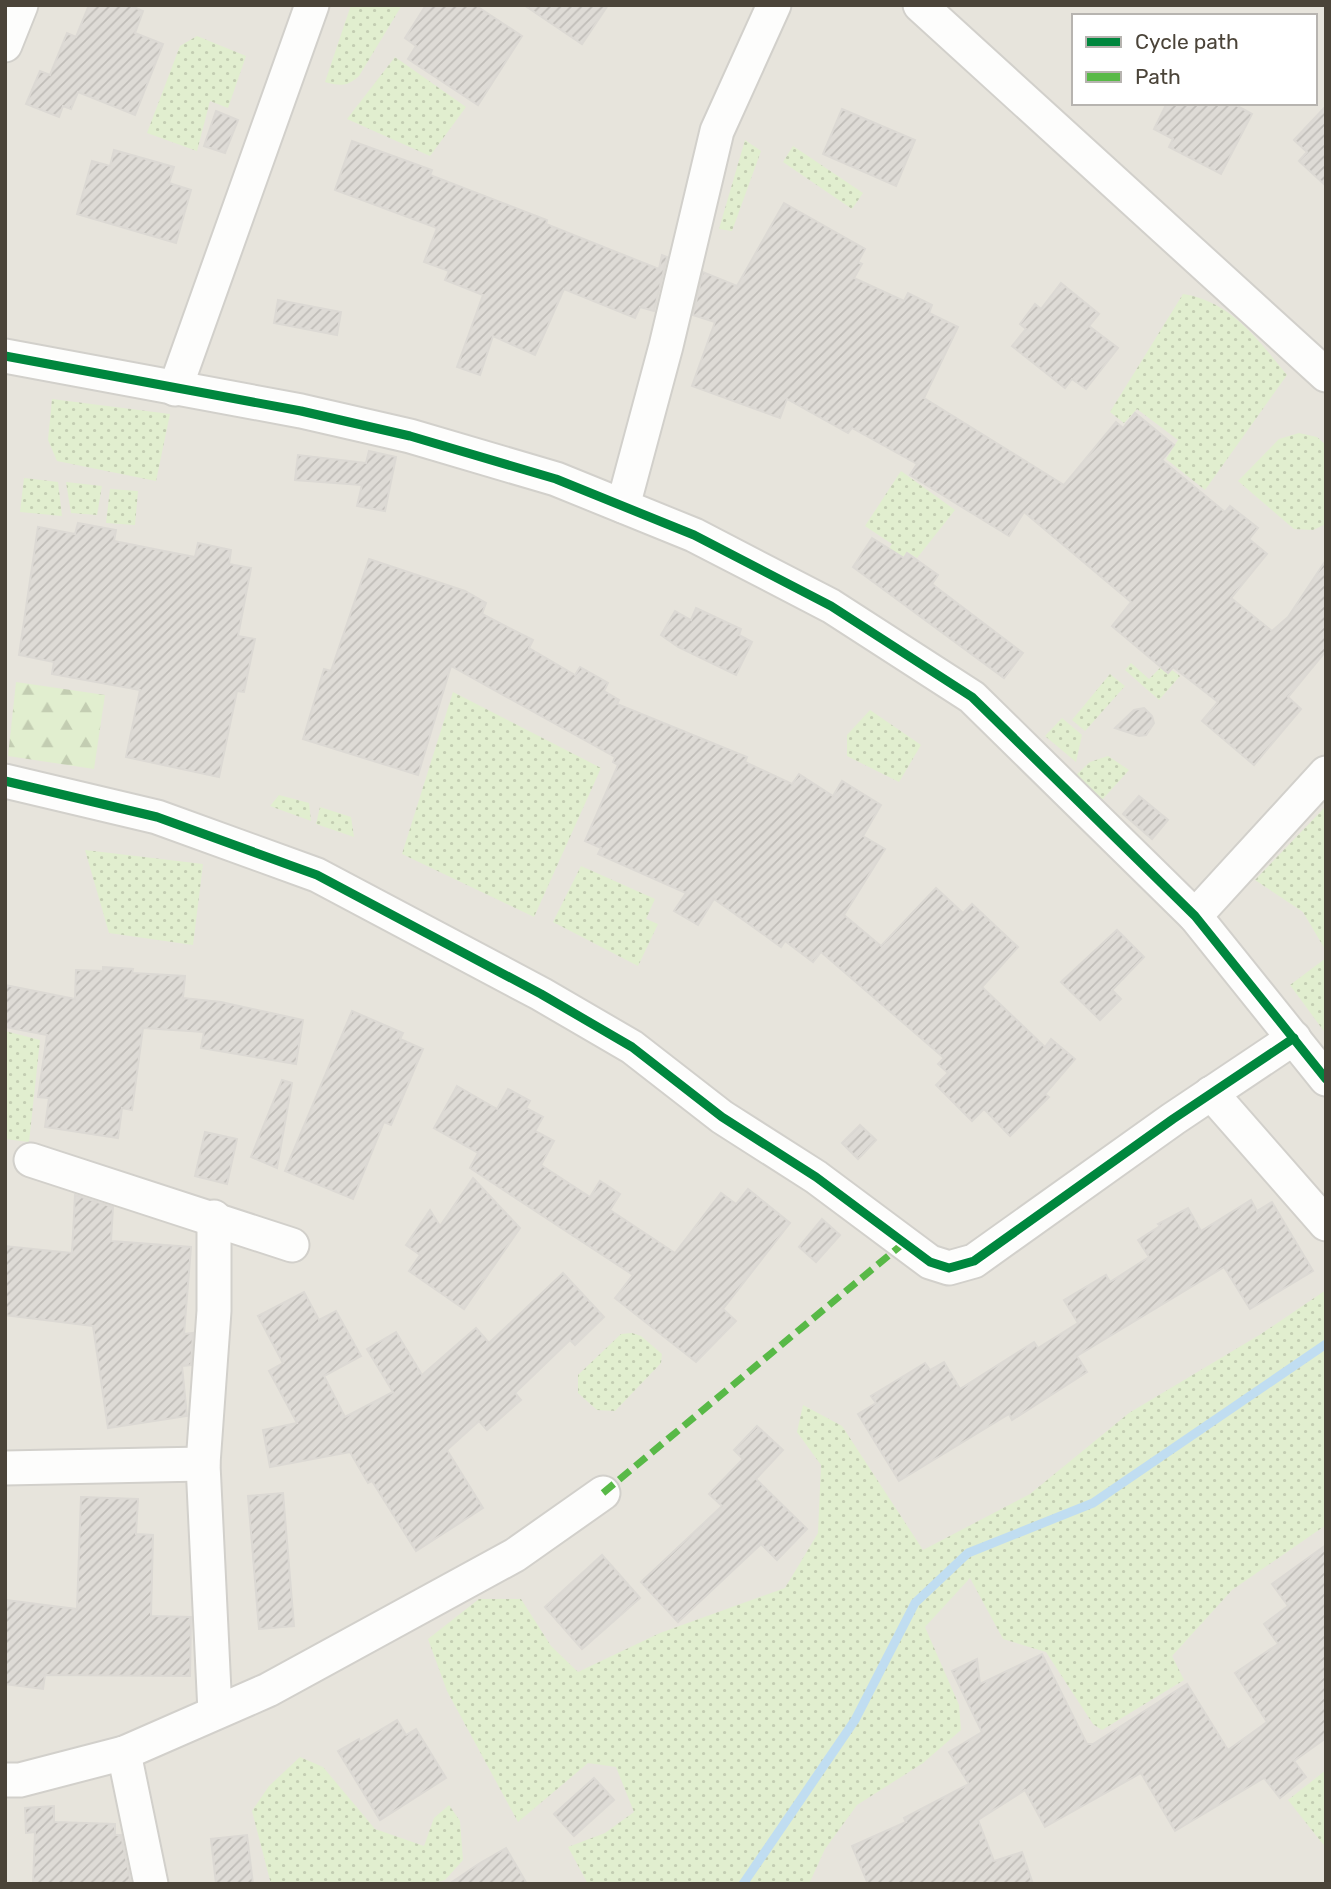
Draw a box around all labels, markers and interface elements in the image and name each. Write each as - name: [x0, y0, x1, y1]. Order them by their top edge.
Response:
- legend: [1072, 14, 1317, 105]
- text: Cycle path: [1135, 29, 1239, 54]
- text: Path: [1135, 64, 1181, 89]

